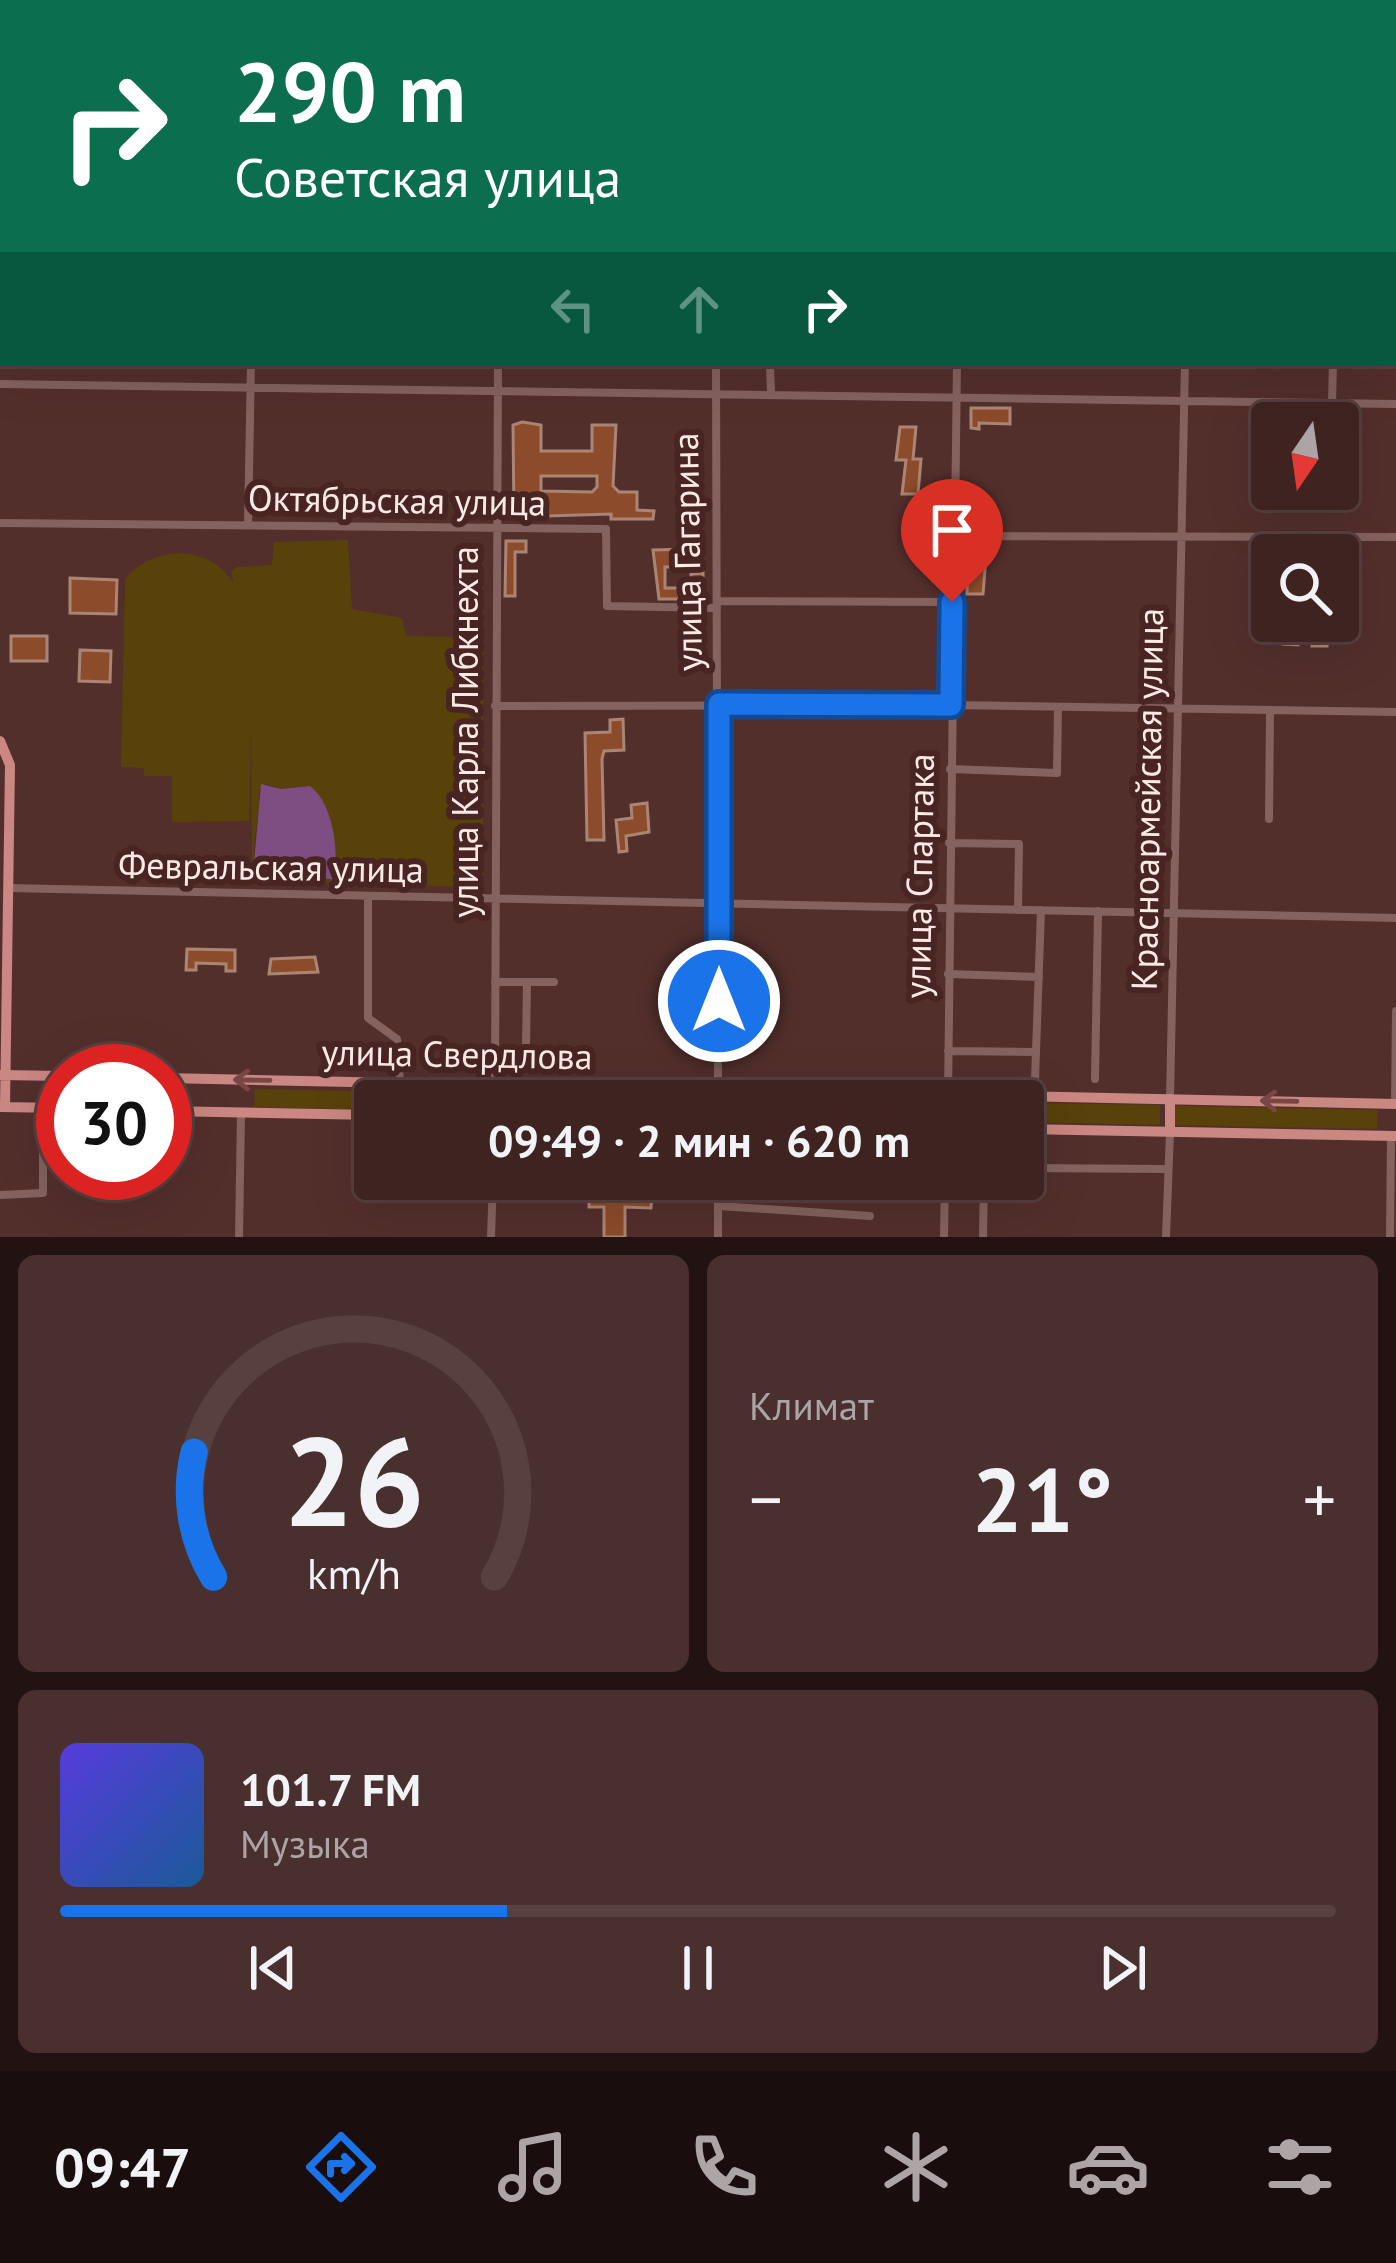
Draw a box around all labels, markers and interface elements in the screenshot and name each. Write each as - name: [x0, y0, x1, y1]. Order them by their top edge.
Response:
- text: 290 m: [234, 36, 466, 145]
- icon: right: [36, 48, 192, 204]
- text: Советская улица: [234, 142, 621, 212]
- icon: left: [540, 276, 606, 342]
- icon: ahead: [666, 276, 732, 342]
- icon: right: [792, 276, 858, 342]
- north arrow: [1251, 402, 1359, 510]
- map controls: [1251, 402, 1359, 642]
- street label: улица Гагарина: [661, 432, 712, 672]
- street label: Октябрьская улица: [248, 473, 546, 526]
- pin: [901, 479, 1003, 602]
- icon: arrive: [919, 497, 985, 563]
- button: search: [1251, 534, 1359, 642]
- street label: улица Карла Либкнехта: [441, 546, 488, 918]
- street label: Красноармейская улица: [1120, 607, 1173, 991]
- street label: улица Спартака: [893, 753, 944, 999]
- street label: Февральская улица: [118, 840, 424, 893]
- position arrow: [656, 938, 782, 1064]
- street label: улица Свердлова: [321, 1028, 593, 1079]
- speed limit sign: 30: [36, 1044, 192, 1200]
- one-way arrow: [233, 1069, 272, 1091]
- one-way arrow: [1260, 1090, 1299, 1113]
- text: 09:49 · 2 мин · 620 m: [488, 1111, 910, 1169]
- text: Климат: [749, 1380, 874, 1431]
- text: 26: [283, 1399, 424, 1560]
- text: 21°: [972, 1440, 1113, 1557]
- text: −: [749, 1456, 782, 1541]
- text: +: [1303, 1456, 1336, 1541]
- text: km/h: [306, 1544, 401, 1600]
- text: 101.7 FM: [240, 1760, 421, 1818]
- text: Музыка: [240, 1818, 370, 1869]
- icon: previous: [240, 1935, 306, 2001]
- icon: pause: [665, 1935, 731, 2001]
- icon: next: [1090, 1935, 1156, 2001]
- icon: directions: [299, 2125, 383, 2209]
- icon: music: [491, 2125, 575, 2209]
- icon: phone: [682, 2125, 766, 2209]
- icon: climate: [874, 2125, 958, 2209]
- icon: car: [1066, 2125, 1150, 2209]
- icon: filters: [1258, 2125, 1342, 2209]
- text: 09:47: [54, 2132, 191, 2202]

